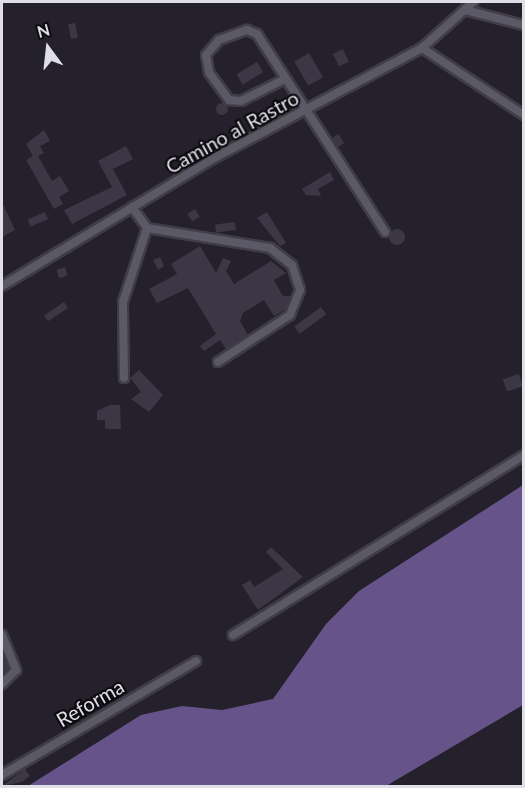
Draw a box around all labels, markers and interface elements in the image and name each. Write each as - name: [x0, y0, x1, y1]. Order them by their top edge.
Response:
- north arrow: [18, 18, 78, 78]
- text: N: [35, 19, 52, 41]
- street label: Camino al Rastro: [161, 86, 303, 178]
- street label: Reforma: [52, 674, 128, 732]

